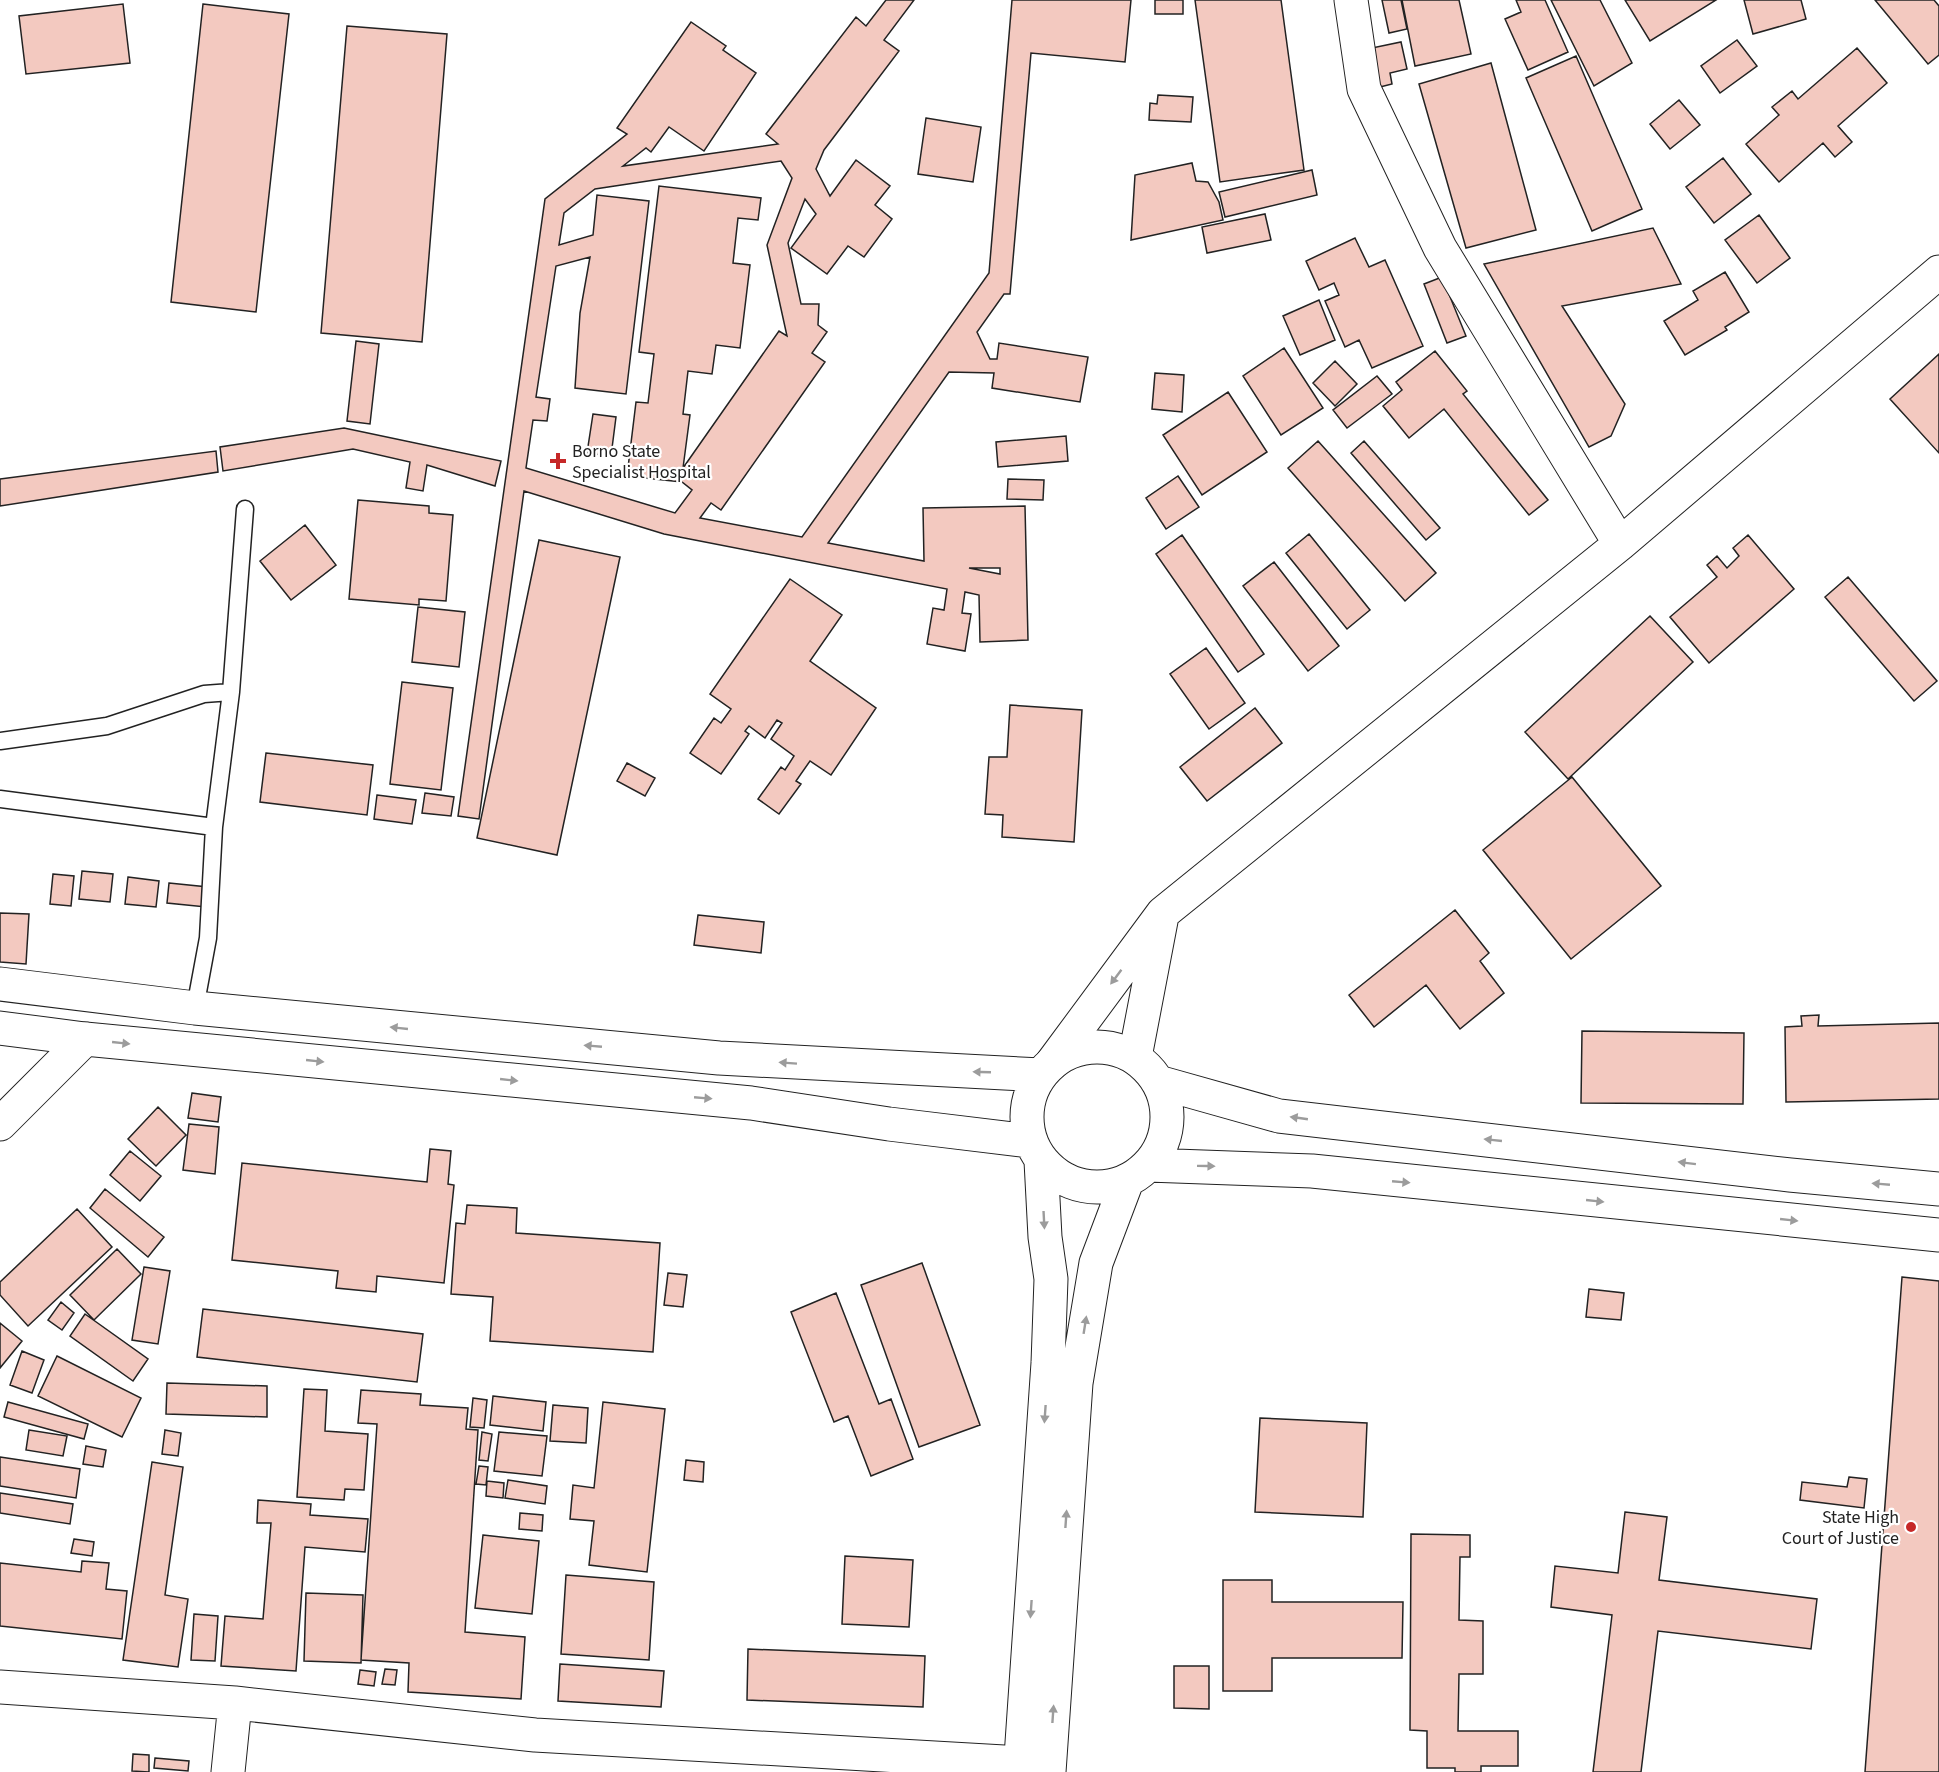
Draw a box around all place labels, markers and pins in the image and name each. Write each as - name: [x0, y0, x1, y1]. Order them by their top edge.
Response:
- place label: Borno State Specialist Hospital: [572, 439, 711, 485]
- marker: Borno State Specialist Hospital: [549, 452, 567, 470]
- place label: State High Court of Justice: [1782, 1505, 1899, 1551]
- marker: State High Court of Justice: [1904, 1520, 1918, 1534]

